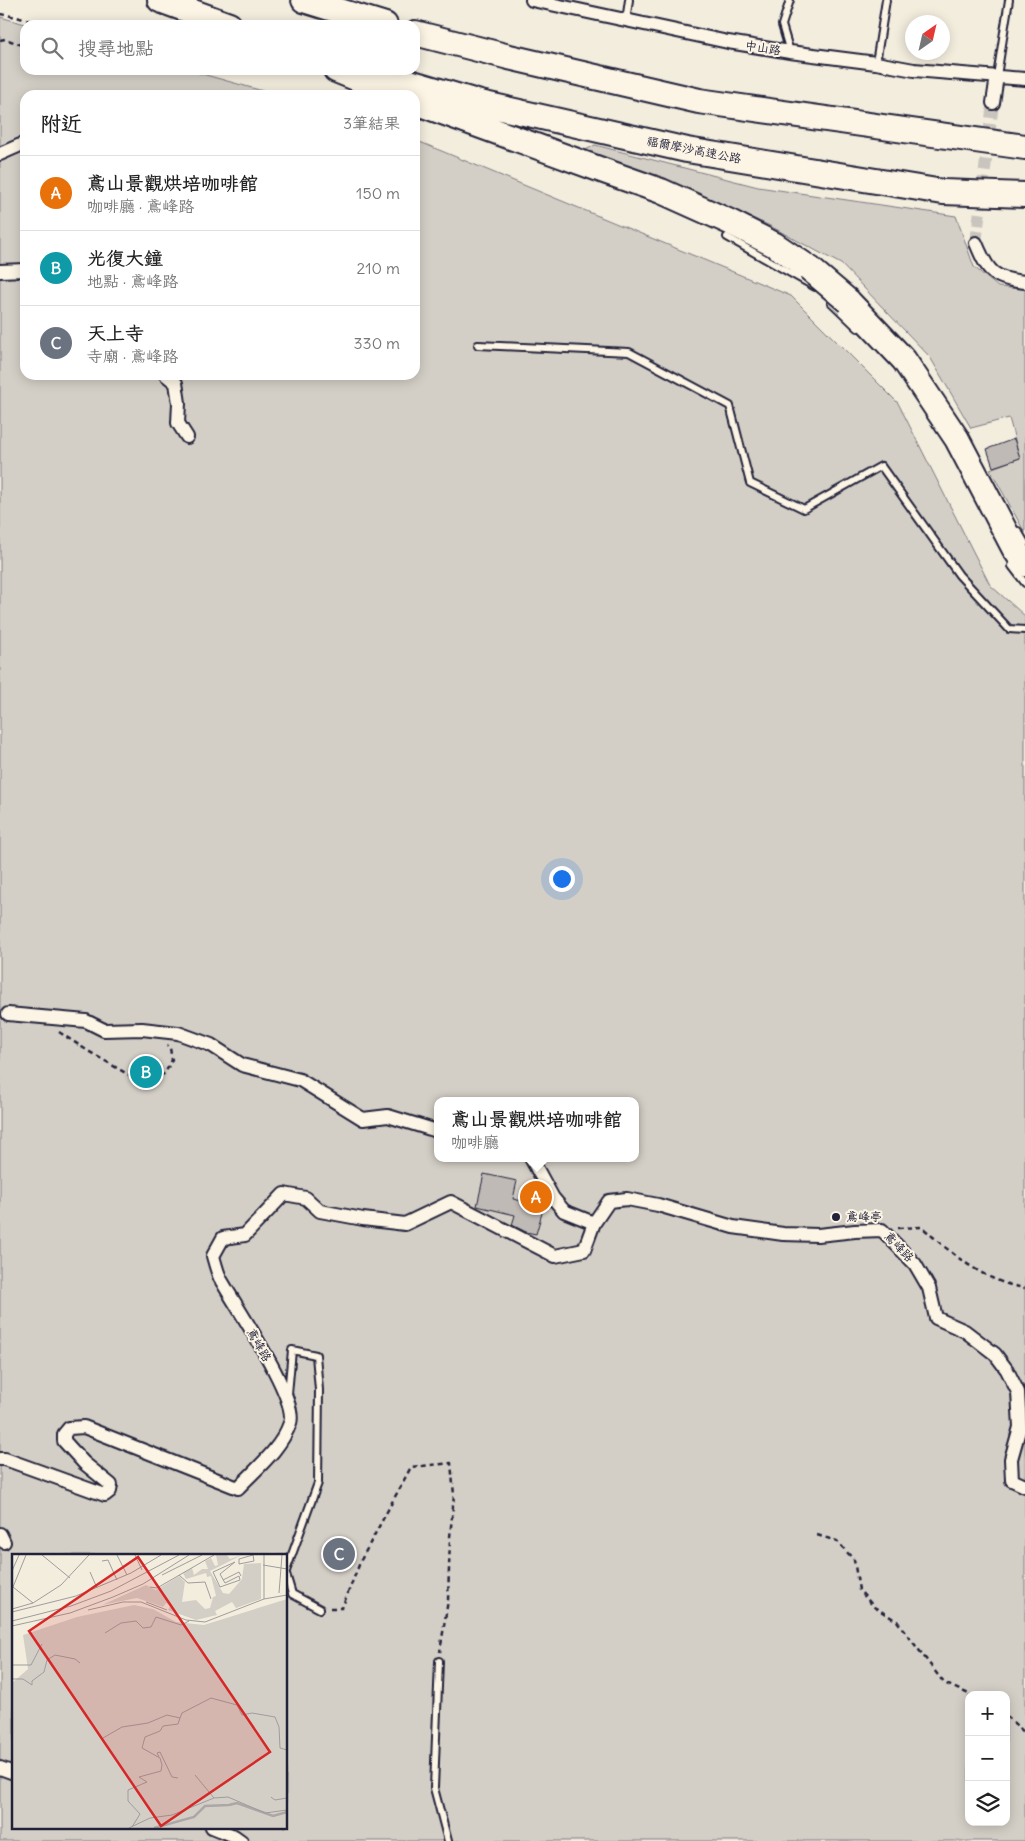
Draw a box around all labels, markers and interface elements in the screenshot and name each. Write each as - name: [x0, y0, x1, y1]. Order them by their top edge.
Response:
- north arrow: [905, 15, 950, 60]
- search box: [20, 20, 420, 75]
- icon: search: [38, 34, 66, 62]
- text: 搜尋地點: [78, 36, 154, 60]
- street label: 中山路: [744, 37, 782, 58]
- text: 附近: [40, 110, 82, 137]
- text: 3筆結果: [343, 113, 400, 133]
- street label: 福爾摩沙高速公路: [646, 133, 743, 166]
- text: 鳶山景觀烘培咖啡館: [87, 171, 258, 195]
- text: A: [51, 183, 61, 203]
- text: 150 m: [356, 183, 400, 203]
- text: 咖啡廳 · 鳶峰路: [87, 196, 194, 216]
- text: 光復大鐘: [87, 246, 163, 270]
- text: B: [51, 258, 61, 278]
- text: 210 m: [357, 258, 400, 278]
- text: 地點 · 鳶峰路: [87, 271, 178, 291]
- text: 天上寺: [87, 321, 144, 345]
- text: C: [51, 333, 61, 353]
- text: 330 m: [353, 333, 400, 353]
- text: 寺廟 · 鳶峰路: [87, 346, 178, 366]
- your location: [549, 866, 575, 892]
- pin: B: [130, 1053, 162, 1091]
- popup: [434, 1097, 639, 1162]
- text: 鳶山景觀烘培咖啡館: [451, 1107, 622, 1131]
- text: 咖啡廳: [451, 1132, 499, 1152]
- pin: A: [520, 1178, 552, 1216]
- place label: 鳶峰亭: [846, 1209, 882, 1224]
- marker: 鳶峰亭: [830, 1211, 842, 1223]
- street label: 鳶峰路: [881, 1228, 917, 1265]
- street label: 鳶峰路: [244, 1325, 275, 1364]
- pin: C: [323, 1535, 355, 1573]
- inset map: [12, 1554, 288, 1828]
- map controls: [965, 1691, 1010, 1826]
- button: +: [965, 1691, 1010, 1736]
- button: −: [965, 1736, 1010, 1781]
- button: layers: [965, 1781, 1010, 1826]

